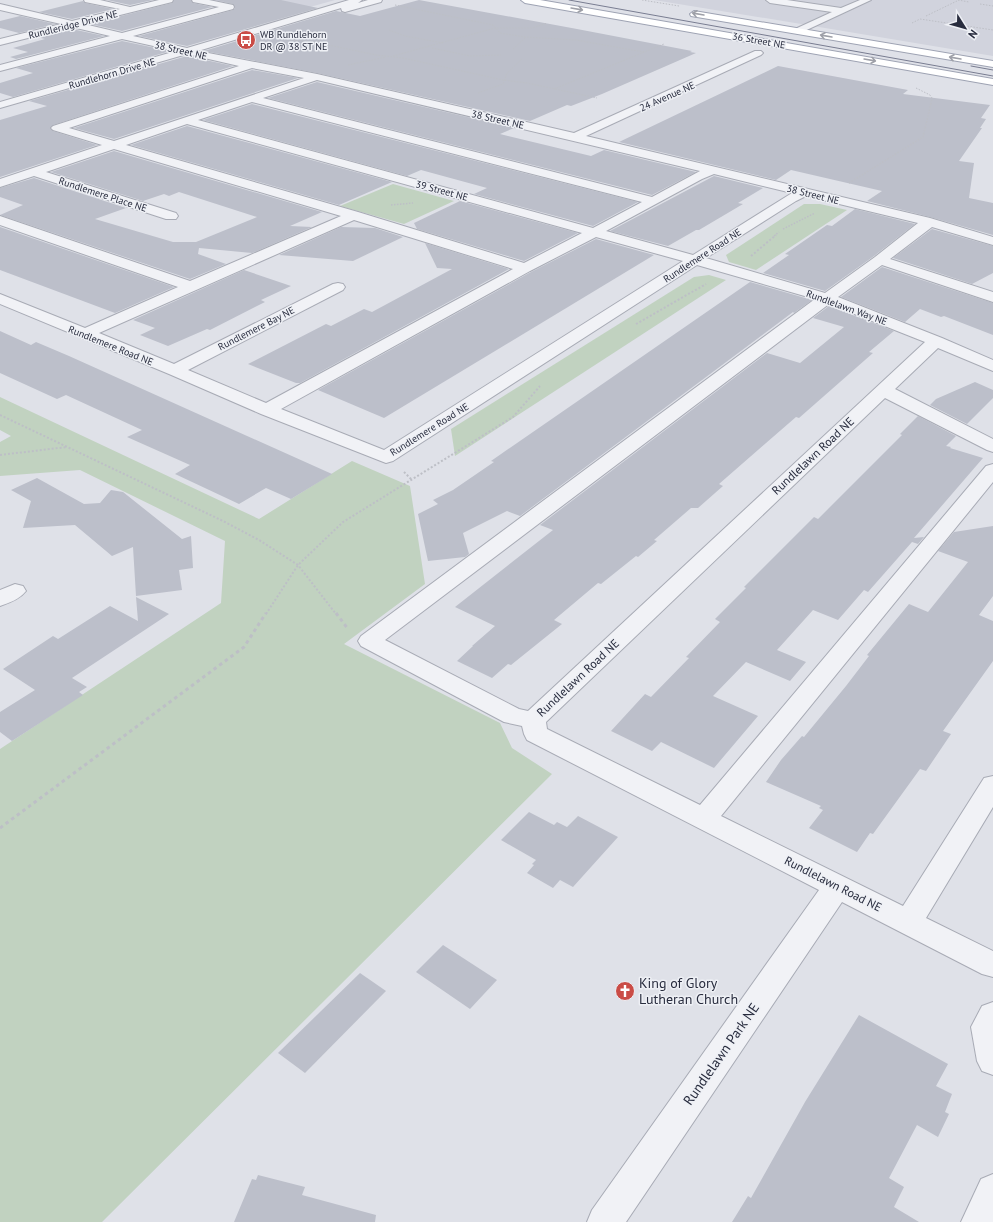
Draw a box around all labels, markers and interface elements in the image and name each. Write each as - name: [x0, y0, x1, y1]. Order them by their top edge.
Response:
- one-way arrow: [570, 5, 583, 13]
- street label: Rundleridge Drive NE: [27, 7, 119, 42]
- north arrow: [945, 8, 985, 48]
- one-way arrow: [692, 10, 705, 18]
- text: N: [965, 27, 981, 41]
- place label: WB Rundlehorn DR @ 38 ST NE: [260, 28, 327, 53]
- bus stop icon: WB Rundlehorn DR @ 38 ST NE: [235, 29, 257, 51]
- street label: 36 Street NE: [731, 29, 787, 52]
- one-way arrow: [820, 32, 833, 40]
- street label: 38 Street NE: [153, 38, 209, 63]
- one-way arrow: [948, 54, 961, 62]
- street label: Rundlehorn Drive NE: [67, 55, 157, 92]
- one-way arrow: [863, 56, 876, 64]
- street label: 24 Avenue NE: [637, 78, 697, 114]
- street label: 38 Street NE: [470, 107, 526, 132]
- street label: Rundlemere Place NE: [57, 174, 149, 215]
- street label: 39 Street NE: [414, 177, 470, 204]
- street label: 38 Street NE: [785, 182, 841, 207]
- street label: Rundlemere Road NE: [661, 225, 744, 285]
- street label: Rundlelawn Way NE: [805, 287, 889, 328]
- street label: Rundlemere Bay NE: [216, 304, 297, 353]
- street label: Rundlemere Road NE: [66, 323, 155, 368]
- street label: Rundlemere Road NE: [387, 400, 471, 459]
- street label: Rundlelawn Road NE: [768, 414, 857, 498]
- street label: Rundlelawn Road NE: [533, 636, 622, 720]
- street label: Rundlelawn Road NE: [782, 853, 884, 915]
- place label: King of Glory Lutheran Church: [639, 974, 738, 1008]
- church icon: King of Glory Lutheran Church: [614, 980, 636, 1002]
- street label: Rundlelawn Park NE: [679, 999, 763, 1109]

